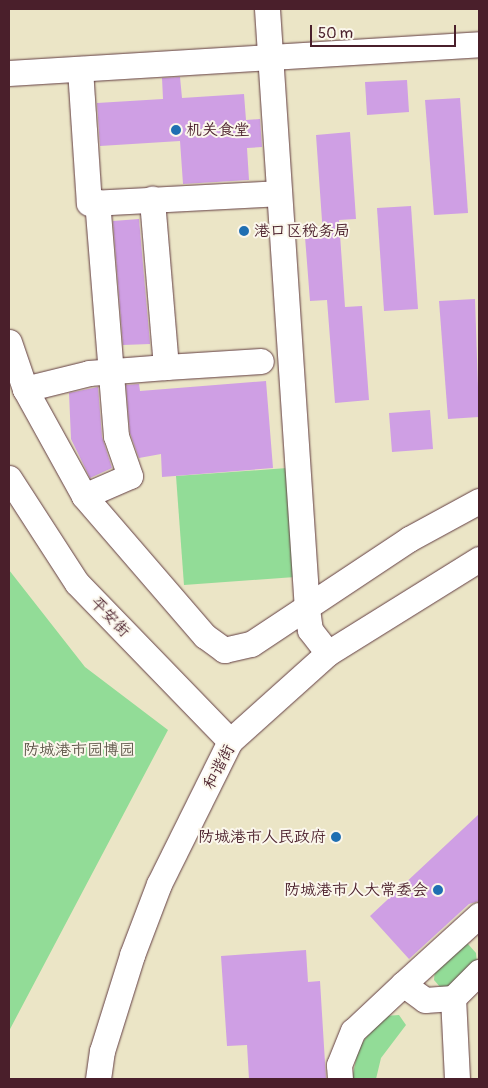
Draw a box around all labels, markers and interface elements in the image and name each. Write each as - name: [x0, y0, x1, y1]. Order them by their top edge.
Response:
- scale bar: [313, 15, 459, 47]
- text: 50 m: [318, 24, 353, 43]
- place label: 机关食堂: [186, 120, 250, 140]
- marker: 机关食堂: [170, 124, 182, 136]
- place label: 港口区税务局: [254, 221, 350, 241]
- marker: 港口区税务局: [238, 225, 250, 237]
- street label: 平安街: [86, 593, 134, 641]
- park label: 防城港市园博园: [23, 740, 135, 760]
- street label: 和谐街: [199, 741, 239, 793]
- place label: 防城港市人民政府: [198, 827, 326, 847]
- marker: 防城港市人民政府: [330, 831, 342, 843]
- place label: 防城港市人大常委会: [284, 880, 428, 900]
- marker: 防城港市人大常委会: [432, 884, 444, 896]

